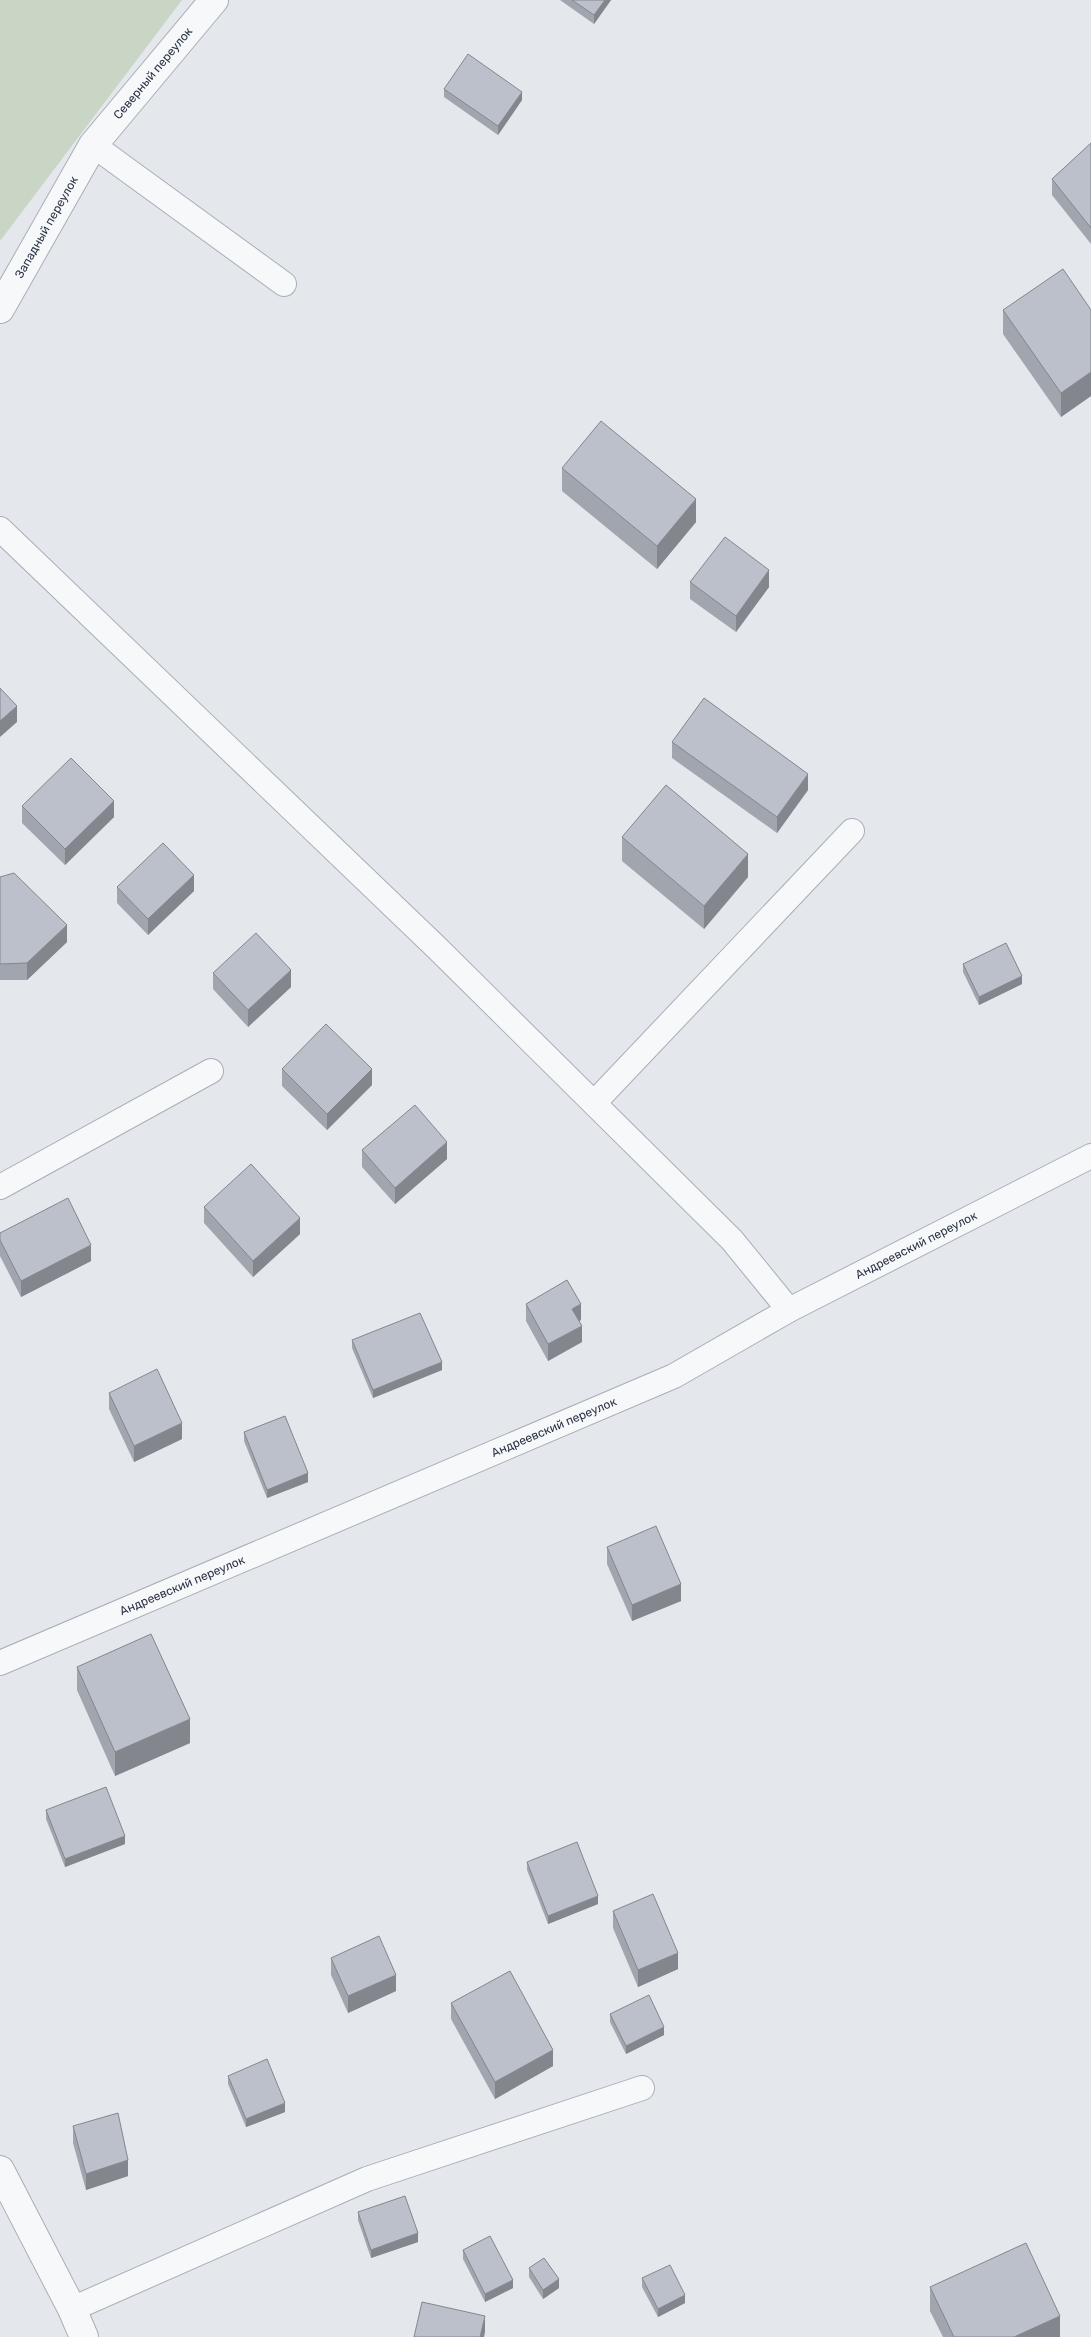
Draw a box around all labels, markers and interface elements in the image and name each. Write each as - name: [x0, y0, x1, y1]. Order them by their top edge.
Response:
- street label: Северный переулок: [111, 24, 196, 122]
- street label: Западный переулок: [12, 173, 81, 281]
- street label: Андреевский переулок: [853, 1208, 980, 1282]
- street label: Андреевский переулок: [489, 1394, 619, 1460]
- street label: Андреевский переулок: [118, 1552, 247, 1618]

